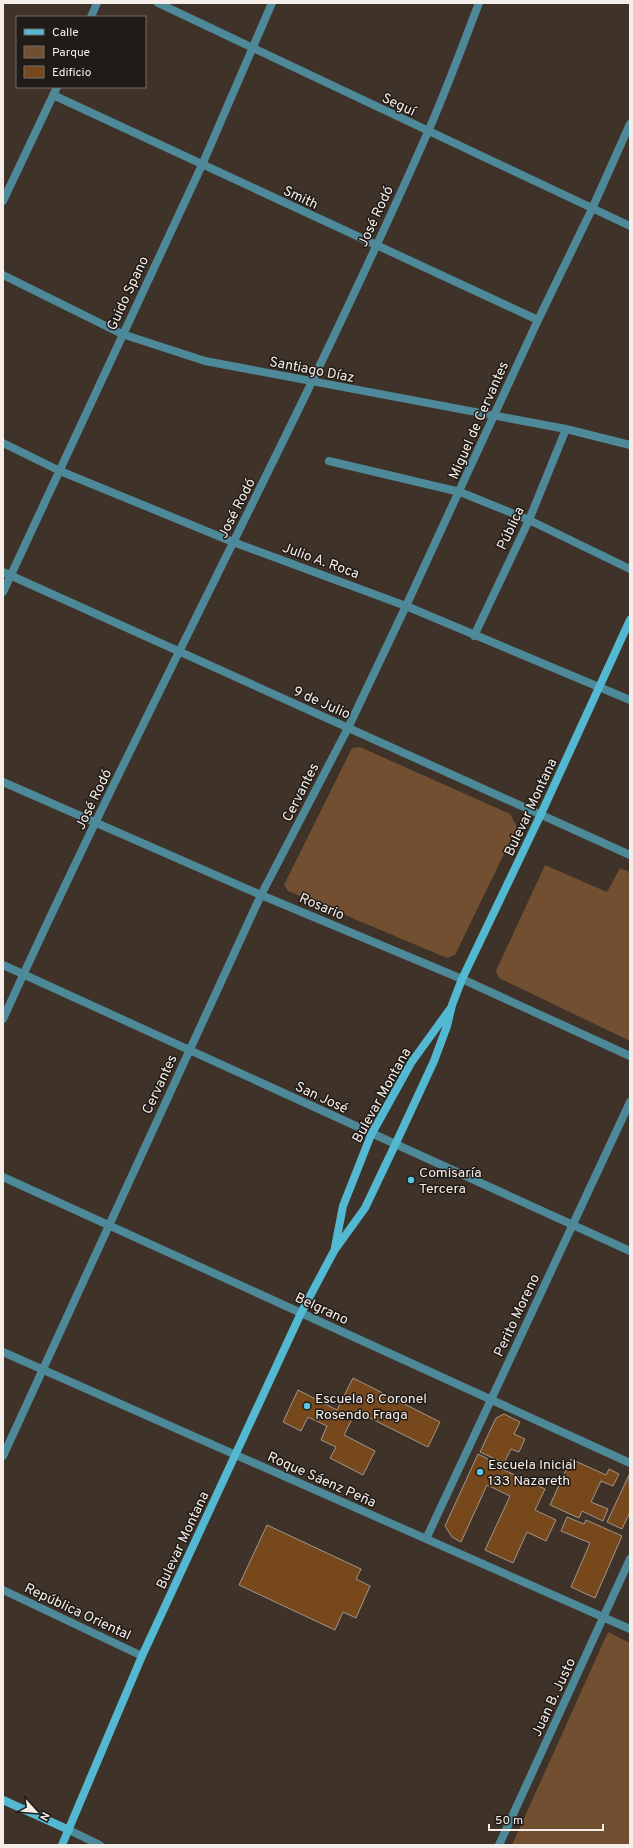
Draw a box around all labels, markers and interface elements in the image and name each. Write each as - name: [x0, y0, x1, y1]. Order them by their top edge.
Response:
- legend: [16, 16, 146, 88]
- text: Calle: [52, 25, 79, 41]
- text: Parque: [52, 45, 90, 61]
- text: Edificio: [52, 65, 92, 81]
- street label: Seguí: [379, 90, 419, 121]
- street label: Smith: [280, 183, 321, 214]
- street label: José Rodó: [355, 183, 398, 250]
- street label: Guido Spano: [104, 254, 153, 333]
- street label: Santiago Díaz: [268, 354, 356, 387]
- street label: Miguel de Cervantes: [446, 359, 513, 482]
- street label: José Rodó: [215, 476, 260, 542]
- street label: Pública: [494, 504, 529, 553]
- street label: Julio A. Roca: [280, 540, 361, 583]
- street label: 9 de Julio: [290, 683, 353, 724]
- street label: Bulevar Montana: [501, 756, 561, 859]
- street label: Cervantes: [279, 760, 323, 825]
- street label: José Rodó: [72, 766, 116, 833]
- street label: Rosario: [296, 890, 347, 925]
- street label: Bulevar Montana: [349, 1045, 415, 1146]
- street label: Cervantes: [139, 1052, 182, 1117]
- street label: San José: [292, 1079, 351, 1118]
- place label: Comisaría Tercera: [419, 1165, 482, 1198]
- marker: Comisaría Tercera: [406, 1175, 416, 1185]
- street label: Perito Moreno: [491, 1271, 544, 1360]
- street label: Belgrano: [292, 1290, 351, 1329]
- place label: Escuela 8 Coronel Rosendo Fraga: [315, 1391, 427, 1424]
- marker: Escuela 8 Coronel Rosendo Fraga: [302, 1401, 312, 1411]
- street label: Roque Sáenz Peña: [265, 1449, 378, 1512]
- place label: Escuela Inicial 133 Nazareth: [488, 1457, 576, 1490]
- marker: Escuela Inicial 133 Nazareth: [475, 1467, 485, 1477]
- street label: Bulevar Montana: [153, 1489, 213, 1592]
- street label: República Oriental: [21, 1580, 133, 1645]
- street label: Juan B. Justo: [529, 1655, 580, 1740]
- north arrow: [16, 1792, 56, 1832]
- scale bar: [489, 1806, 603, 1832]
- text: N: [36, 1809, 52, 1823]
- text: 50 m: [495, 1813, 523, 1829]

